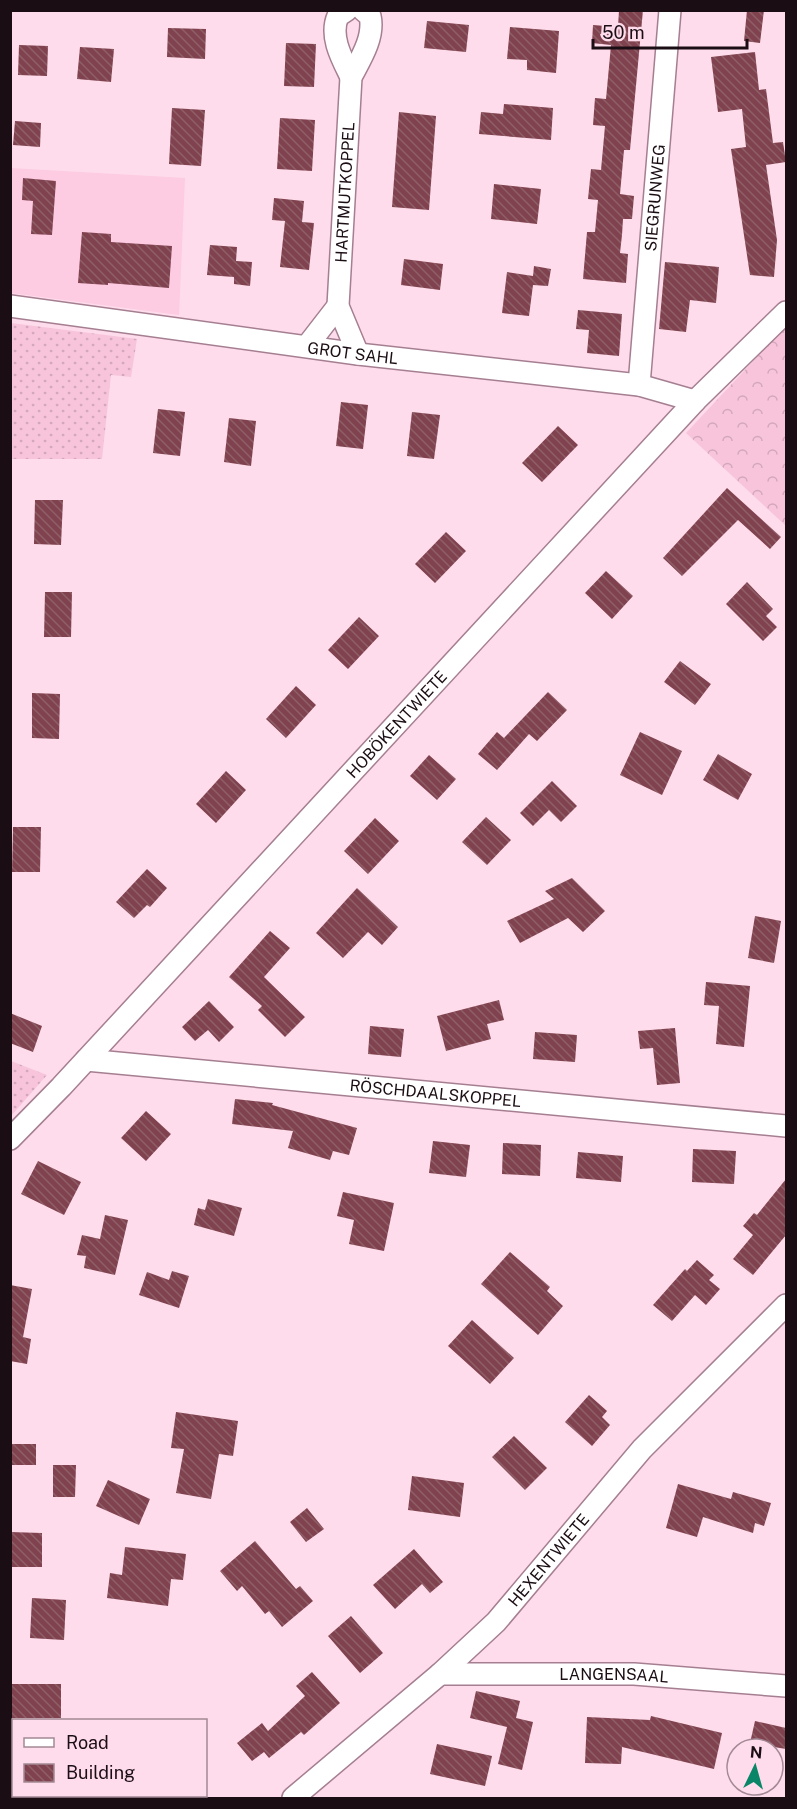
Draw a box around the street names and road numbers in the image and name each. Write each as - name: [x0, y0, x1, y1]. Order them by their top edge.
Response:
- street label: HARTMUTKOPPEL: [331, 121, 358, 263]
- street label: SIEGRUNWEG: [641, 143, 669, 252]
- street label: GROT SAHL: [306, 338, 399, 368]
- street label: HOBÖKENTWIETE: [343, 667, 451, 782]
- street label: RÖSCHDAALSKOPPEL: [349, 1076, 522, 1111]
- street label: HEXENTWIETE: [504, 1510, 593, 1610]
- street label: LANGENSAAL: [559, 1665, 669, 1687]

